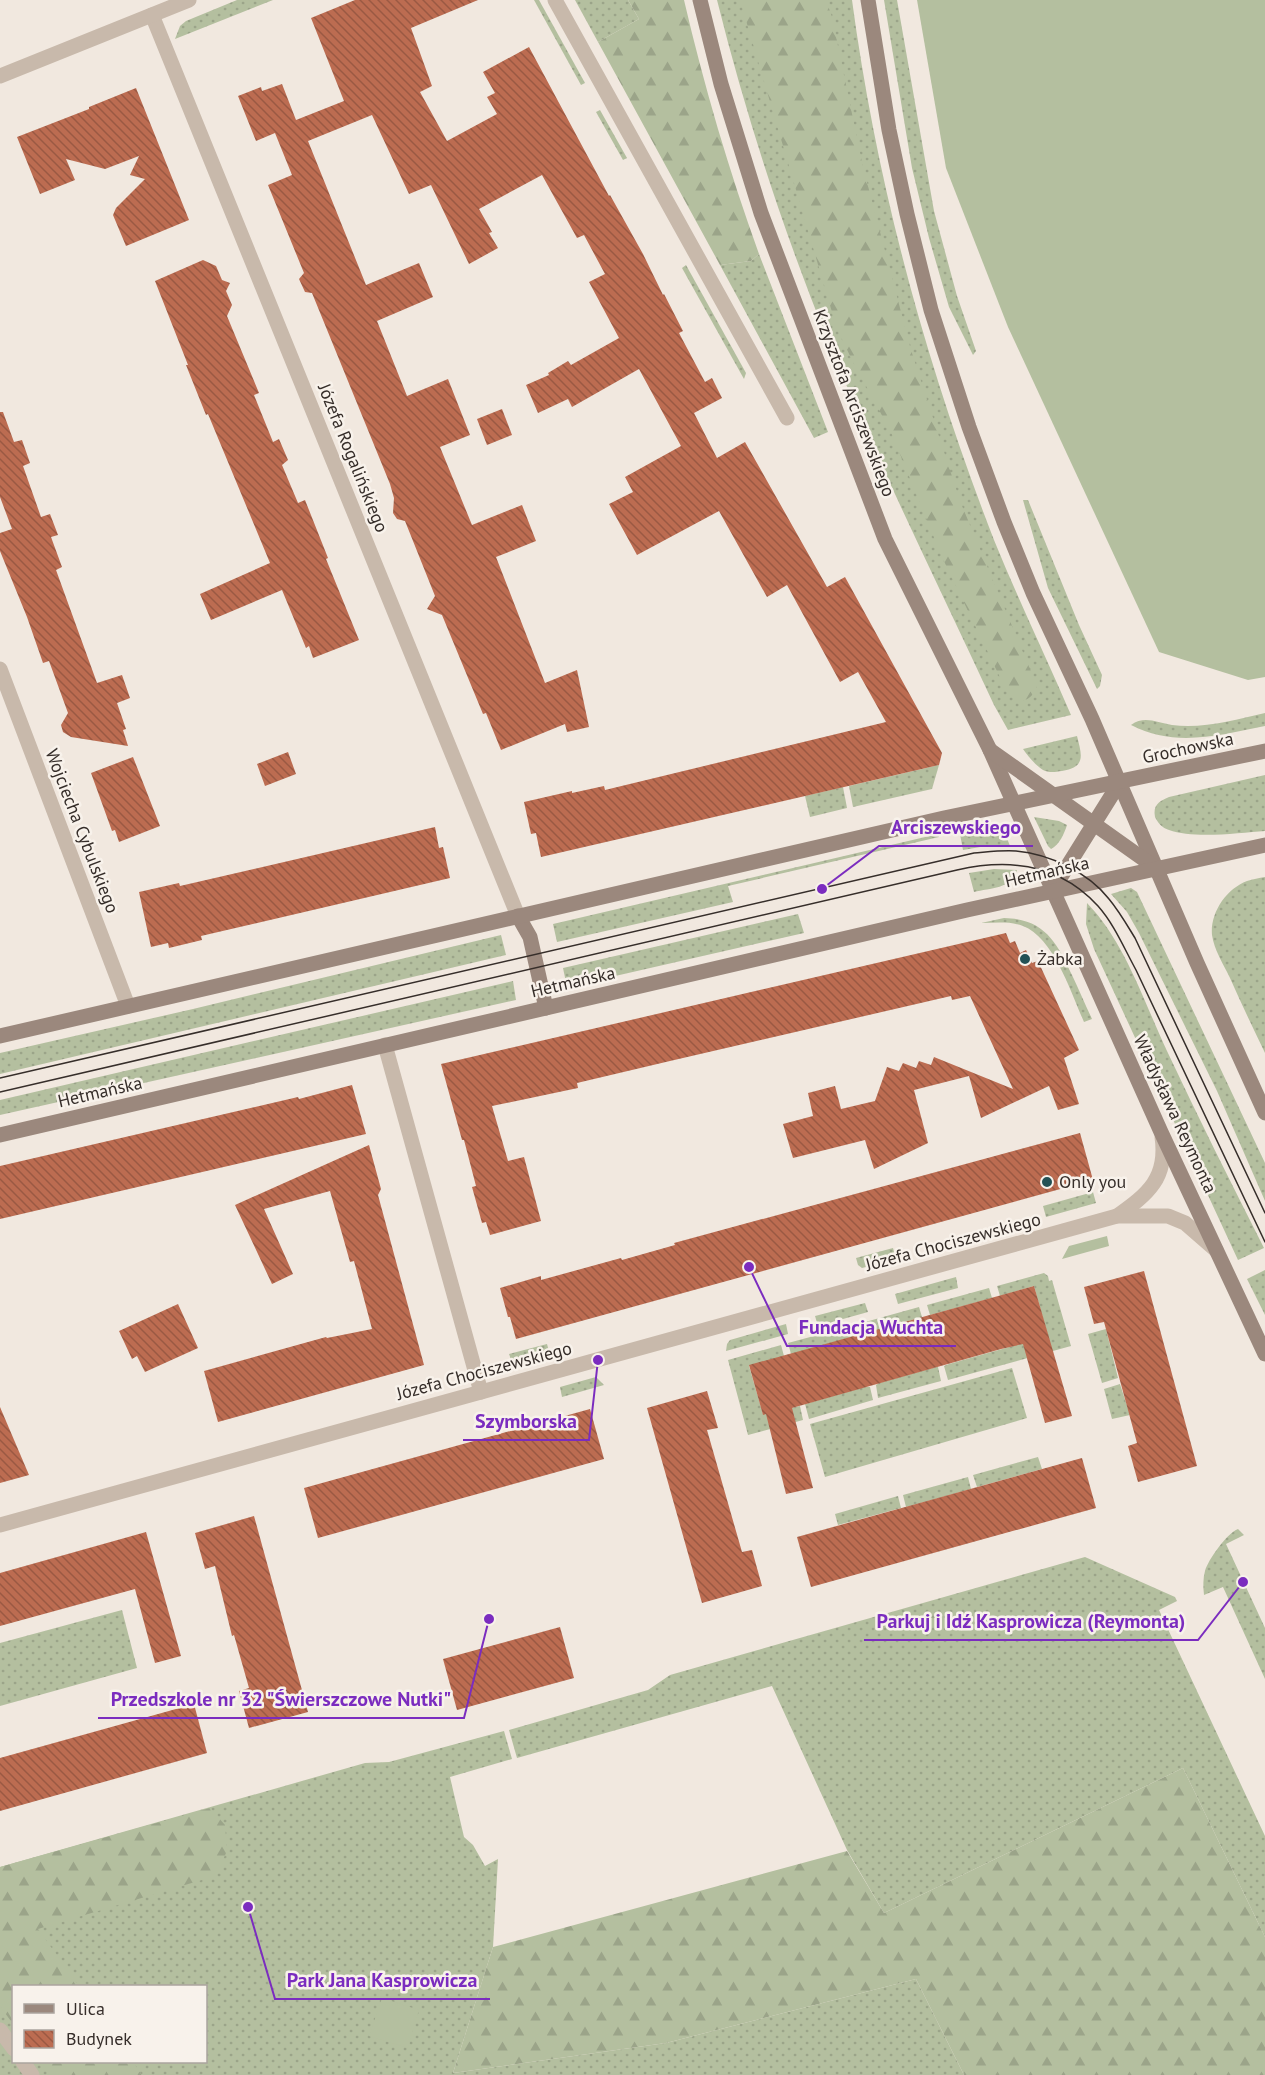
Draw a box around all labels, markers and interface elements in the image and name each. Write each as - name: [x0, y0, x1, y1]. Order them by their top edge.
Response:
- street label: Krzysztofa Arciszewskiego: [808, 306, 901, 500]
- street label: Józefa Rogalińskiego: [313, 379, 394, 535]
- street label: Grochowska: [1140, 727, 1236, 768]
- street label: Wojciecha Cybulskiego: [41, 745, 124, 916]
- callout: Arciszewskiego: [879, 808, 1033, 846]
- text: Arciszewskiego: [891, 814, 1021, 840]
- street label: Hetmańska: [1002, 851, 1091, 892]
- place label: Żabka: [1037, 947, 1083, 970]
- marker: Żabka: [1018, 952, 1032, 966]
- street label: Hetmańska: [528, 961, 617, 1002]
- street label: Władysława Reymonta: [1129, 1031, 1222, 1197]
- street label: Hetmańska: [55, 1071, 144, 1112]
- place label: Only you: [1059, 1170, 1126, 1193]
- marker: Only you: [1040, 1175, 1054, 1189]
- street label: Józefa Chociszewskiego: [862, 1207, 1043, 1276]
- callout: Fundacja Wuchta: [787, 1308, 956, 1346]
- text: Fundacja Wuchta: [799, 1314, 943, 1340]
- street label: Józefa Chociszewskiego: [393, 1336, 574, 1405]
- callout: Szymborska: [463, 1402, 589, 1440]
- text: Szymborska: [475, 1408, 577, 1434]
- callout: Parkuj i Idź Kasprowicza (Reymonta): [864, 1602, 1198, 1640]
- text: Parkuj i Idź Kasprowicza (Reymonta): [877, 1608, 1185, 1634]
- callout: Przedszkole nr 32 "Świerszczowe Nutki": [98, 1680, 464, 1718]
- text: Przedszkole nr 32 "Świerszczowe Nutki": [111, 1686, 451, 1712]
- callout: Park Jana Kasprowicza: [275, 1961, 490, 1999]
- text: Park Jana Kasprowicza: [287, 1967, 477, 1993]
- legend: [12, 1985, 207, 2063]
- text: Ulica: [66, 1997, 105, 2020]
- text: Budynek: [66, 2027, 132, 2050]

